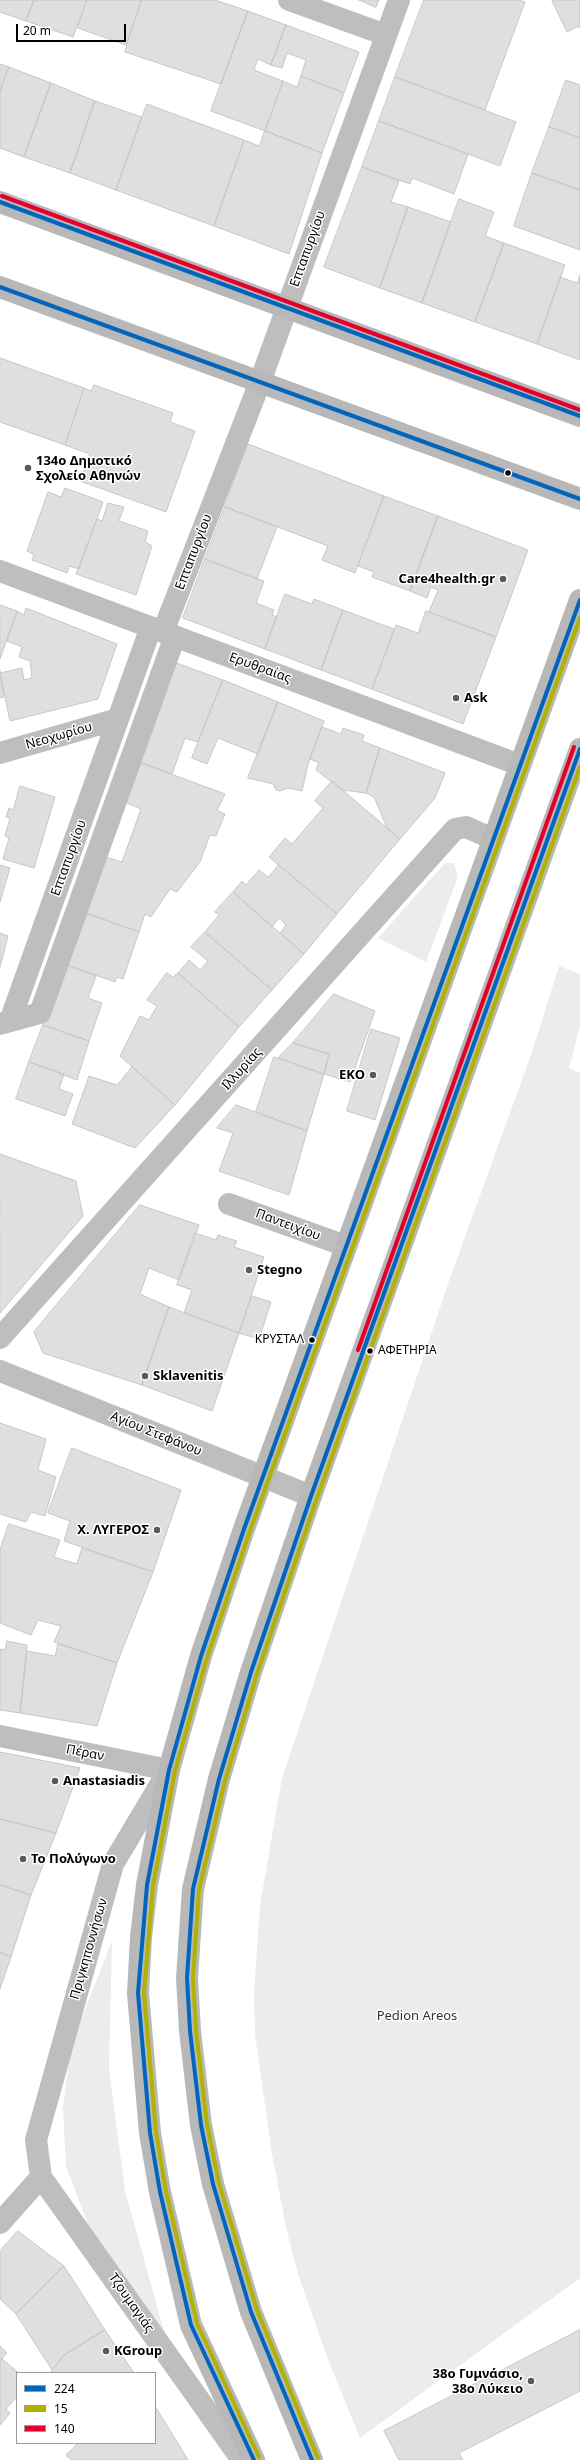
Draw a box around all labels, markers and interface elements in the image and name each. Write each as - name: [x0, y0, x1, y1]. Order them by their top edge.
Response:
- scale bar: [18, 16, 128, 42]
- text: 20 m: [23, 22, 51, 39]
- street label: Επταπυργίου: [287, 209, 329, 289]
- place label: 134ο Δημοτικό Σχολείο Αθηνών: [36, 453, 140, 484]
- marker: 134ο Δημοτικό Σχολείο Αθηνών: [23, 463, 33, 473]
- unlabelled marker: [503, 468, 513, 478]
- street label: Επταπυργίου: [172, 512, 216, 592]
- place label: Care4health.gr: [398, 571, 495, 587]
- marker: Care4health.gr: [498, 574, 508, 584]
- street label: Ερυθραίας: [227, 650, 293, 686]
- place label: Ask: [464, 690, 488, 706]
- marker: Ask: [451, 693, 461, 703]
- street label: Νεοχωρίου: [24, 719, 94, 753]
- street label: Επταπυργίου: [48, 818, 90, 898]
- street label: Ιλλυρίας: [219, 1045, 265, 1093]
- place label: EKO: [339, 1067, 365, 1083]
- marker: EKO: [368, 1070, 378, 1080]
- street label: Παντειχίου: [253, 1206, 323, 1244]
- place label: Stegno: [257, 1262, 302, 1278]
- marker: Stegno: [244, 1265, 254, 1275]
- place label: ΚΡΥΣΤΑΛ: [255, 1333, 304, 1347]
- marker: ΚΡΥΣΤΑΛ: [307, 1335, 317, 1345]
- place label: ΑΦΕΤΗΡΙΑ: [378, 1344, 437, 1358]
- marker: ΑΦΕΤΗΡΙΑ: [365, 1346, 375, 1356]
- place label: Sklavenitis: [153, 1368, 223, 1384]
- marker: Sklavenitis: [140, 1371, 150, 1381]
- street label: Αγίου Στεφάνου: [108, 1409, 204, 1459]
- place label: Χ. ΛΥΓΕΡΟΣ: [77, 1522, 149, 1538]
- marker: Χ. ΛΥΓΕΡΟΣ: [152, 1525, 162, 1535]
- street label: Πέραν: [65, 1742, 105, 1764]
- place label: Anastasiadis: [63, 1773, 145, 1789]
- marker: Anastasiadis: [50, 1776, 60, 1786]
- place label: Το Πολύγωνο: [31, 1851, 116, 1867]
- marker: Το Πολύγωνο: [18, 1854, 28, 1864]
- street label: Πριγκηποννήσων: [67, 1897, 111, 2001]
- park label: Pedion Areos: [377, 2008, 457, 2024]
- street label: Τζουμαγιάς: [105, 2270, 157, 2336]
- place label: KGroup: [114, 2343, 162, 2359]
- marker: KGroup: [101, 2346, 111, 2356]
- place label: 38ο Γυμνάσιο, 38ο Λύκειο: [433, 2366, 523, 2397]
- legend: [16, 2372, 156, 2444]
- marker: 38ο Γυμνάσιο, 38ο Λύκειο: [526, 2376, 536, 2386]
- text: 224: [54, 2380, 75, 2397]
- text: 15: [54, 2400, 68, 2417]
- text: 140: [54, 2420, 75, 2437]

